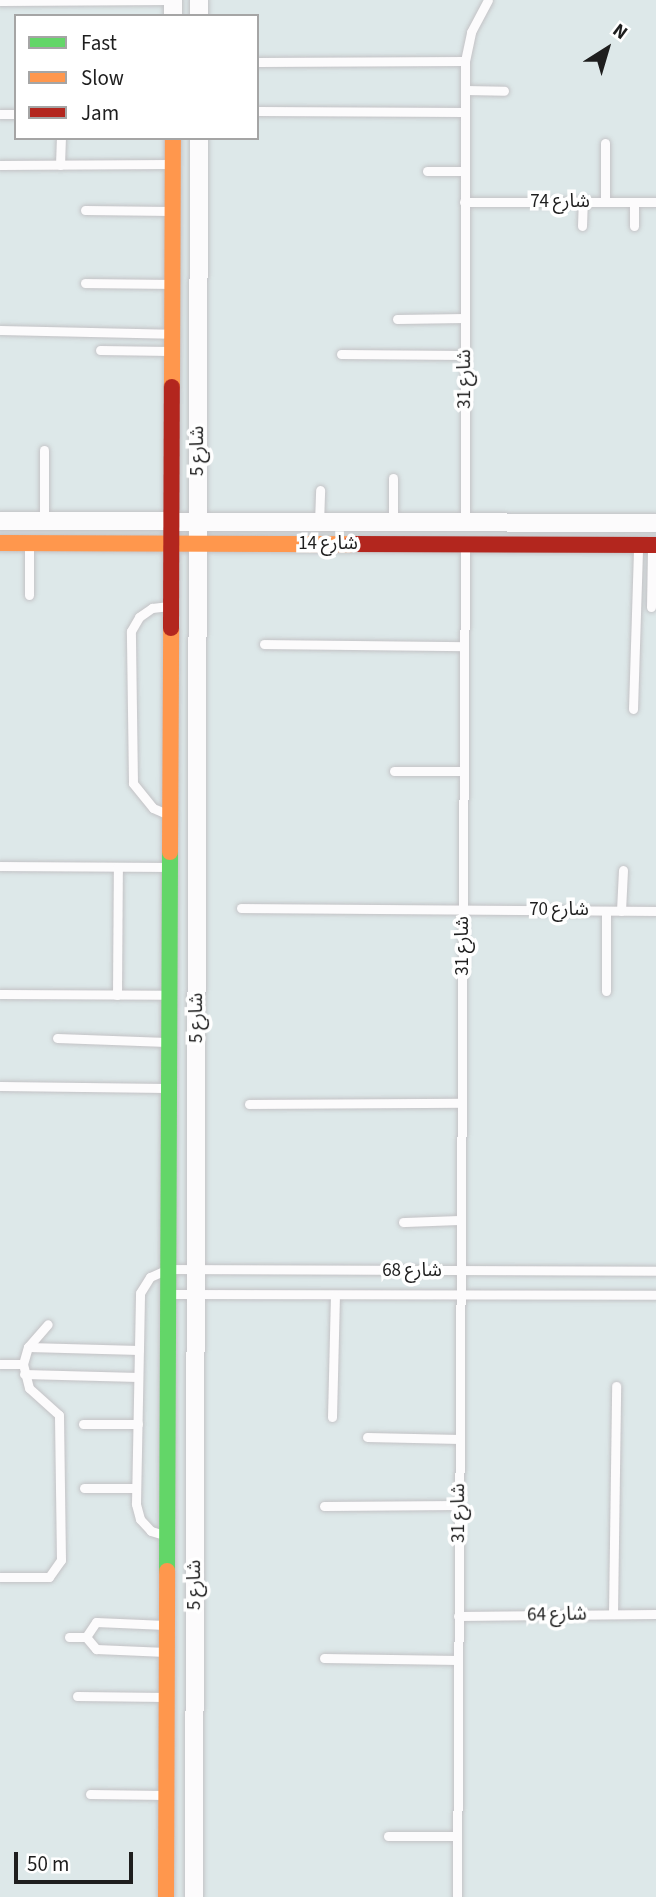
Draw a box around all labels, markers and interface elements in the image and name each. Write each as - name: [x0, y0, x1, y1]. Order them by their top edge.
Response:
- legend: [14, 14, 259, 140]
- north arrow: [572, 14, 642, 84]
- text: N: [607, 17, 633, 46]
- text: Fast: [81, 28, 117, 58]
- text: Slow: [81, 63, 124, 93]
- text: Jam: [81, 98, 119, 128]
- street label: شارع 74: [530, 191, 590, 213]
- street label: شارع 31: [454, 349, 476, 409]
- street label: شارع 5: [187, 426, 209, 476]
- street label: شارع 14: [298, 533, 358, 555]
- street label: شارع 70: [529, 899, 589, 921]
- street label: شارع 31: [452, 916, 474, 976]
- street label: شارع 5: [186, 993, 208, 1043]
- street label: شارع 68: [382, 1260, 442, 1282]
- street label: شارع 31: [448, 1483, 470, 1543]
- street label: شارع 5: [184, 1560, 206, 1610]
- street label: شارع 64: [527, 1603, 587, 1627]
- scale bar: [18, 1838, 136, 1882]
- text: 50 m: [27, 1849, 69, 1879]

